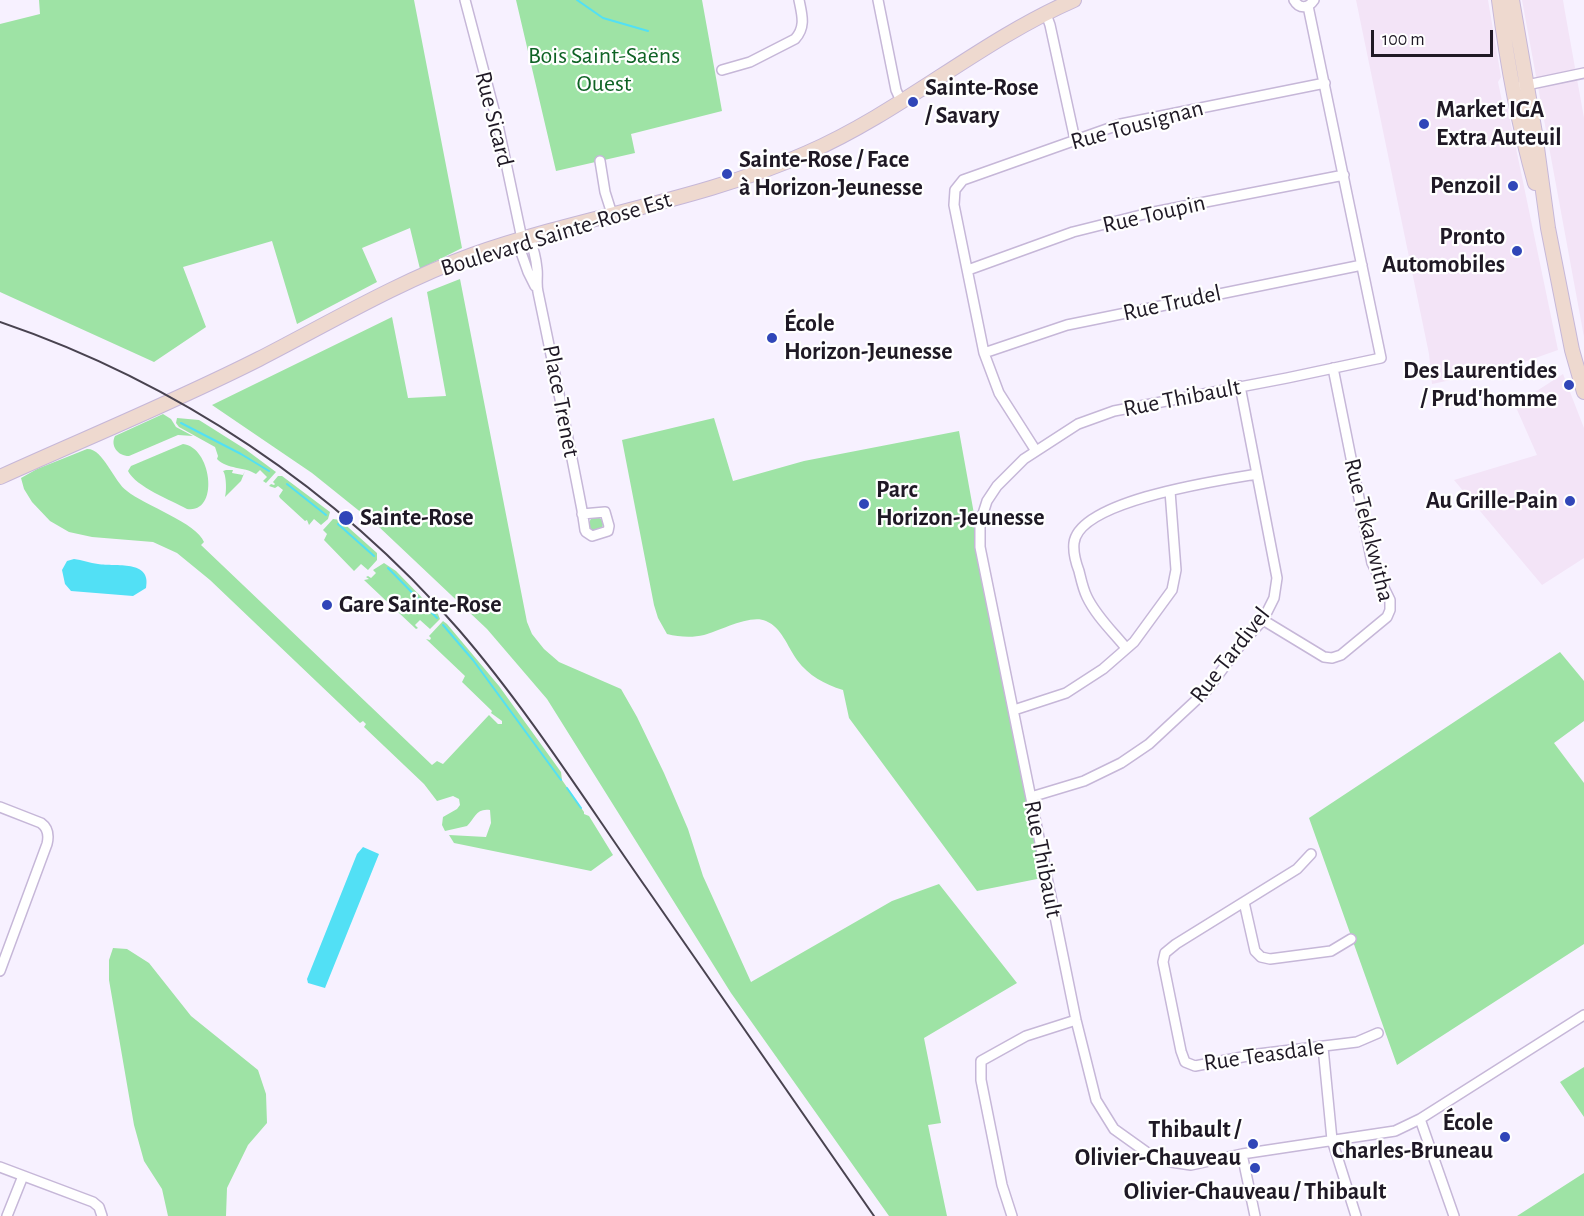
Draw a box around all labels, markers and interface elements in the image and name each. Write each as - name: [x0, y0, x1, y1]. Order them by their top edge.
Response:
- scale bar: [1374, 18, 1496, 56]
- text: 100 m: [1382, 31, 1425, 49]
- park label: Bois Saint-Saëns Ouest: [528, 42, 680, 98]
- street label: Rue Sicard: [468, 68, 520, 170]
- place label: Sainte-Rose / Savary: [925, 74, 1039, 130]
- street label: Rue Tousignan: [1067, 93, 1207, 157]
- marker: Sainte-Rose / Savary: [906, 95, 920, 109]
- place label: Market IGA Extra Auteuil: [1436, 96, 1561, 152]
- marker: Market IGA Extra Auteuil: [1417, 117, 1431, 131]
- place label: Sainte-Rose / Face à Horizon-Jeunesse: [739, 146, 923, 202]
- marker: Sainte-Rose / Face à Horizon-Jeunesse: [720, 167, 734, 181]
- place label: Penzoil: [1430, 172, 1501, 200]
- marker: Penzoil: [1506, 179, 1520, 193]
- street label: Boulevard Sainte-Rose Est: [437, 185, 675, 283]
- street label: Rue Toupin: [1100, 188, 1208, 240]
- place label: Pronto Automobiles: [1382, 223, 1505, 279]
- marker: Pronto Automobiles: [1510, 244, 1524, 258]
- street label: Rue Trudel: [1120, 279, 1224, 327]
- place label: École Horizon-Jeunesse: [784, 310, 953, 366]
- marker: École Horizon-Jeunesse: [765, 331, 779, 345]
- street label: Place Trenet: [536, 342, 586, 460]
- place label: Des Laurentides / Prud'homme: [1403, 357, 1557, 413]
- street label: Rue Thibault: [1121, 372, 1243, 424]
- marker: Des Laurentides / Prud'homme: [1562, 378, 1576, 392]
- street label: Rue Tekakwitha: [1337, 455, 1401, 605]
- place label: Parc Horizon-Jeunesse: [876, 476, 1045, 532]
- place label: Au Grille-Pain: [1426, 487, 1558, 515]
- marker: Au Grille-Pain: [1563, 494, 1577, 508]
- marker: Parc Horizon-Jeunesse: [857, 497, 871, 511]
- place label: Sainte-Rose: [360, 504, 474, 532]
- marker: Sainte-Rose: [337, 509, 355, 527]
- place label: Gare Sainte-Rose: [339, 591, 502, 619]
- marker: Gare Sainte-Rose: [320, 598, 334, 612]
- street label: Rue Tardivel: [1184, 601, 1276, 709]
- street label: Rue Thibault: [1017, 798, 1069, 920]
- street label: Rue Teasdale: [1202, 1032, 1326, 1078]
- place label: École Charles-Bruneau: [1332, 1109, 1493, 1165]
- place label: Thibault / Olivier-Chauveau: [1075, 1116, 1241, 1172]
- marker: École Charles-Bruneau: [1498, 1130, 1512, 1144]
- marker: Thibault / Olivier-Chauveau: [1246, 1137, 1260, 1151]
- marker: Olivier-Chauveau / Thibault: [1248, 1161, 1262, 1175]
- place label: Olivier-Chauveau / Thibault: [1124, 1178, 1386, 1206]

